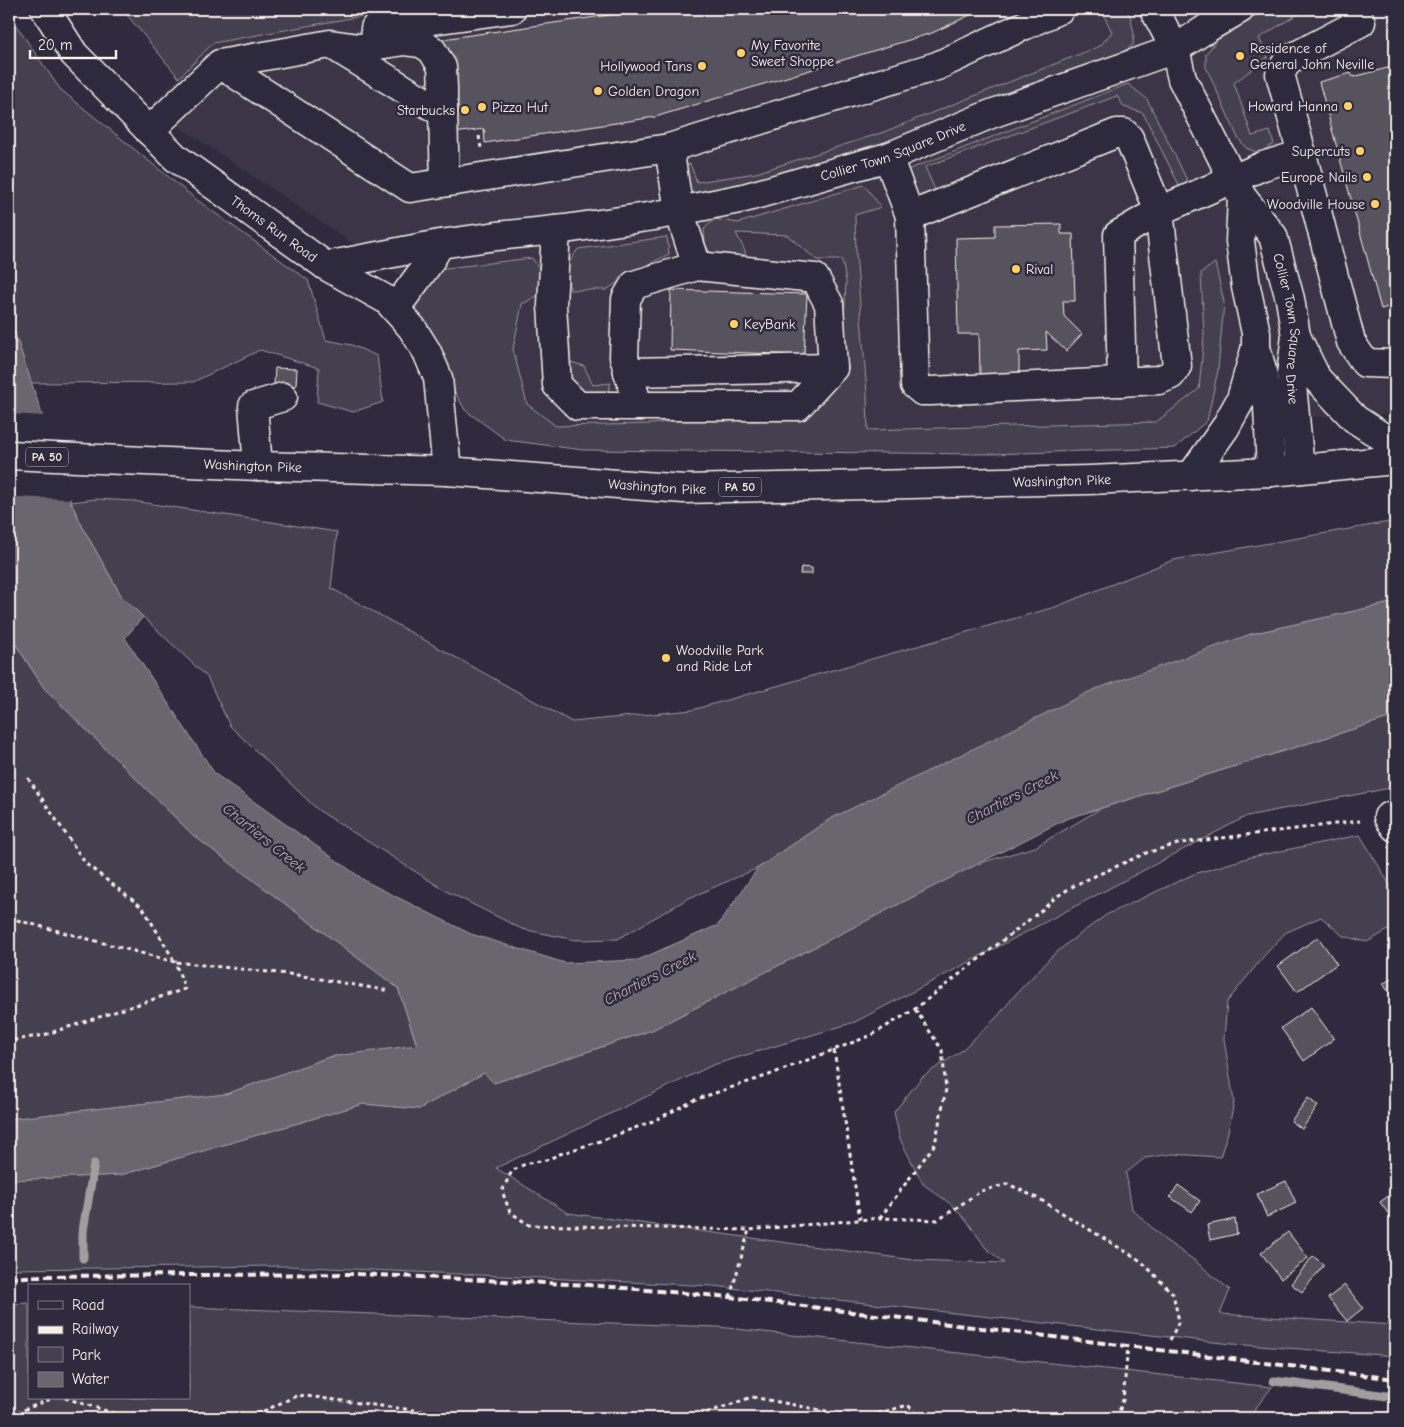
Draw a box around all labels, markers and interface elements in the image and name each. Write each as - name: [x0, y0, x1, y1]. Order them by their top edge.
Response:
- scale bar: [30, 28, 116, 60]
- text: 20 m: [38, 36, 72, 54]
- place label: My Favorite Sweet Shoppe: [751, 37, 834, 70]
- place label: Residence of General John Neville: [1250, 40, 1374, 73]
- marker: My Favorite Sweet Shoppe: [735, 47, 747, 59]
- marker: Residence of General John Neville: [1234, 50, 1246, 62]
- place label: Hollywood Tans: [600, 58, 692, 75]
- marker: Hollywood Tans: [696, 60, 708, 72]
- place label: Golden Dragon: [608, 83, 699, 100]
- marker: Golden Dragon: [592, 85, 604, 97]
- place label: Howard Hanna: [1248, 98, 1338, 115]
- place label: Pizza Hut: [492, 99, 549, 116]
- marker: Howard Hanna: [1342, 100, 1354, 112]
- marker: Pizza Hut: [476, 101, 488, 113]
- place label: Starbucks: [397, 102, 455, 119]
- marker: Starbucks: [459, 104, 471, 116]
- street label: Collier Town Square Drive: [818, 117, 968, 184]
- place label: Supercuts: [1292, 143, 1350, 160]
- marker: Supercuts: [1354, 145, 1366, 157]
- place label: Europe Nails: [1281, 169, 1357, 186]
- marker: Europe Nails: [1361, 171, 1373, 183]
- street label: Thoms Run Road: [227, 192, 321, 265]
- place label: Woodville House: [1267, 196, 1365, 213]
- marker: Woodville House: [1369, 198, 1381, 210]
- street label: Collier Town Square Drive: [1270, 251, 1304, 405]
- place label: Rival: [1026, 261, 1053, 278]
- marker: Rival: [1010, 263, 1022, 275]
- place label: KeyBank: [744, 316, 796, 333]
- marker: KeyBank: [728, 318, 740, 330]
- road number: PA 50: [26, 448, 68, 467]
- street label: Washington Pike: [203, 455, 302, 476]
- street label: Washington Pike: [1013, 471, 1111, 490]
- street label: Washington Pike: [608, 475, 706, 498]
- road number: PA 50: [719, 478, 761, 497]
- place label: Woodville Park and Ride Lot: [676, 642, 764, 675]
- marker: Woodville Park and Ride Lot: [660, 652, 672, 664]
- water label: Chartiers Creek: [963, 766, 1062, 828]
- water label: Chartiers Creek: [219, 799, 309, 877]
- water label: Chartiers Creek: [601, 947, 700, 1009]
- legend: [28, 1284, 190, 1400]
- text: Road: [72, 1296, 104, 1314]
- text: Railway: [72, 1320, 119, 1338]
- text: Park: [72, 1346, 101, 1364]
- text: Water: [72, 1370, 109, 1388]

